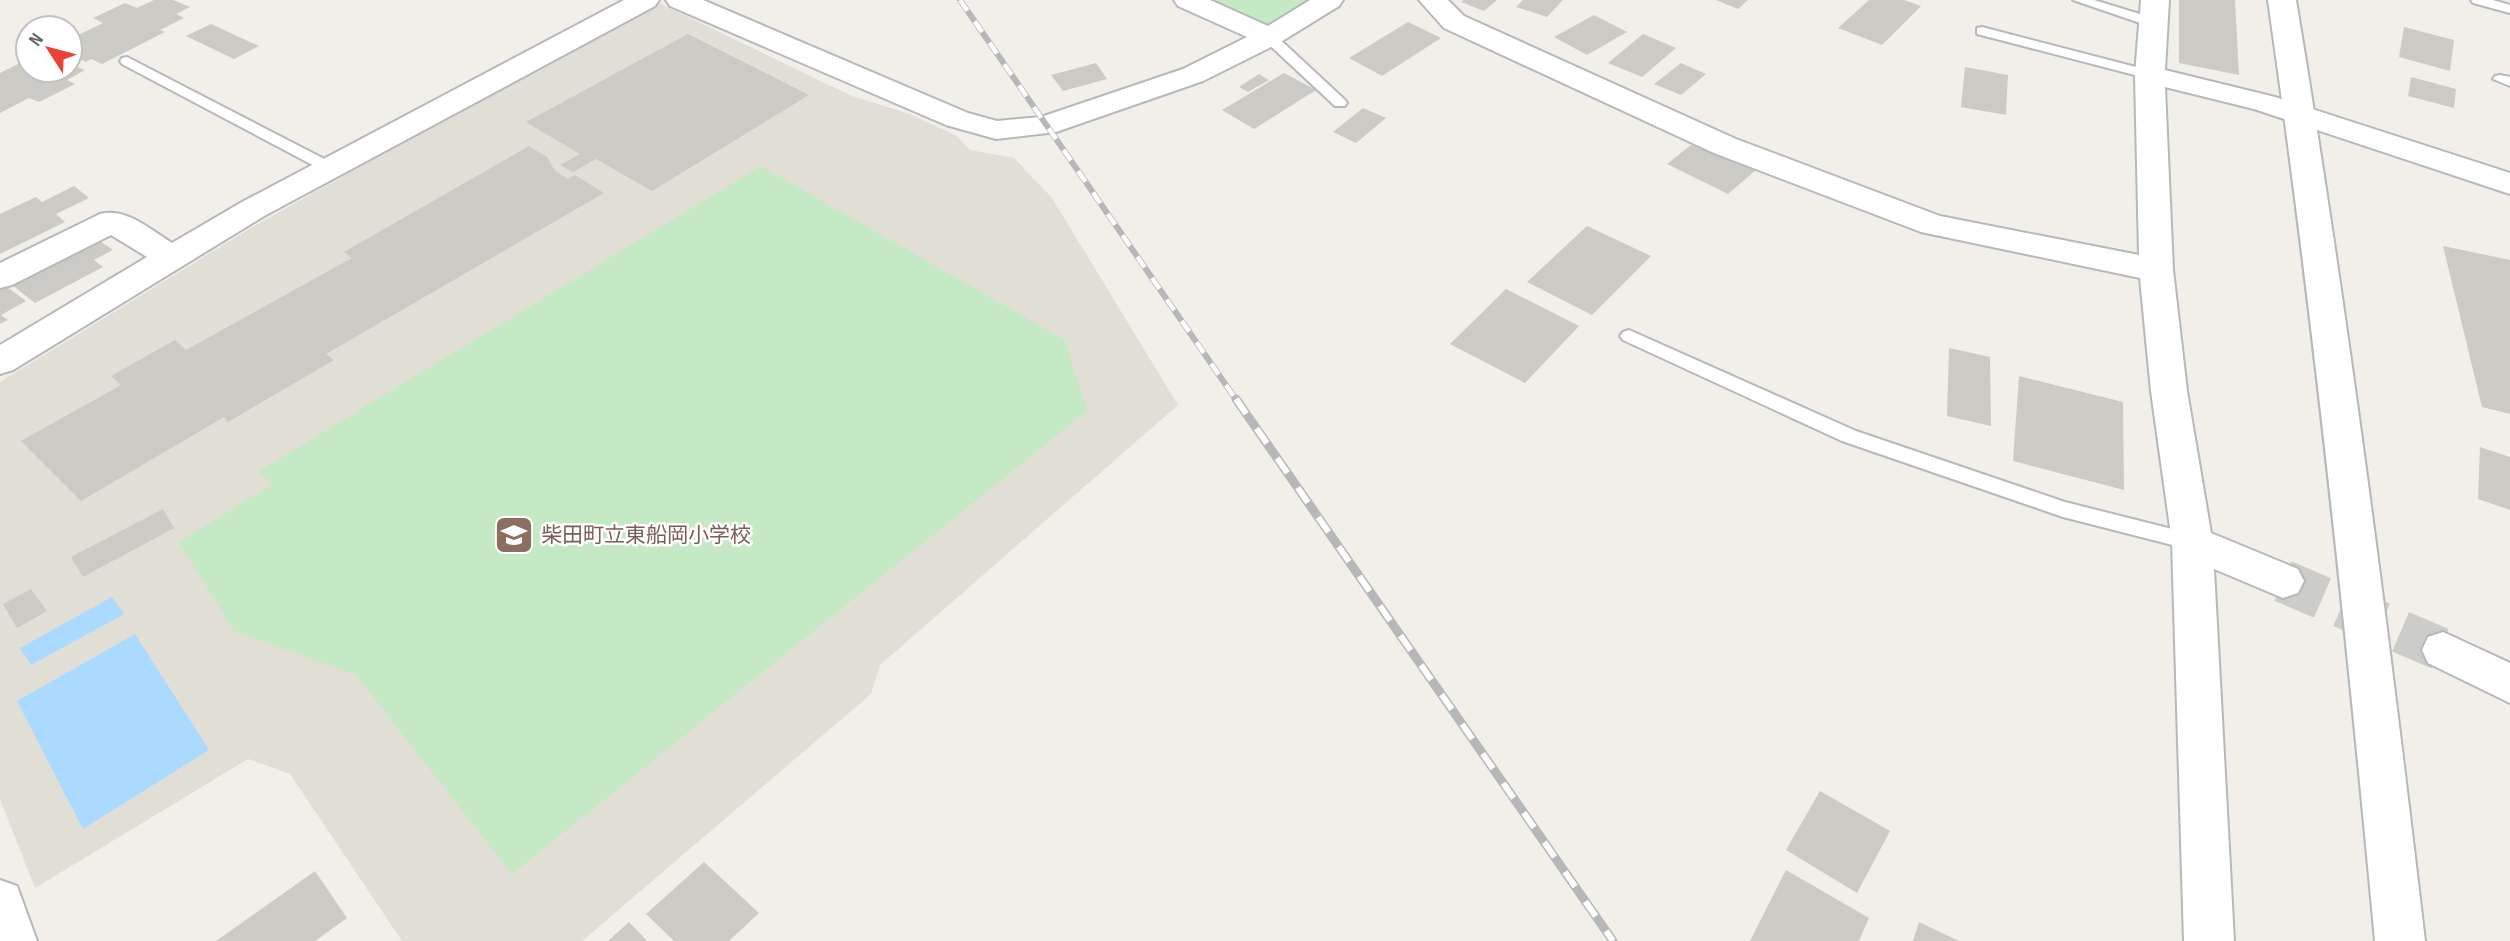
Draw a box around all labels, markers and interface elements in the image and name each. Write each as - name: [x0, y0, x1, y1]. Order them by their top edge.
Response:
- north arrow: [14, 14, 84, 84]
- text: N: [24, 29, 49, 51]
- school or university icon: 柴田町立東船岡小学校: [493, 514, 535, 556]
- place label: 柴田町立東船岡小学校: [541, 523, 751, 548]

